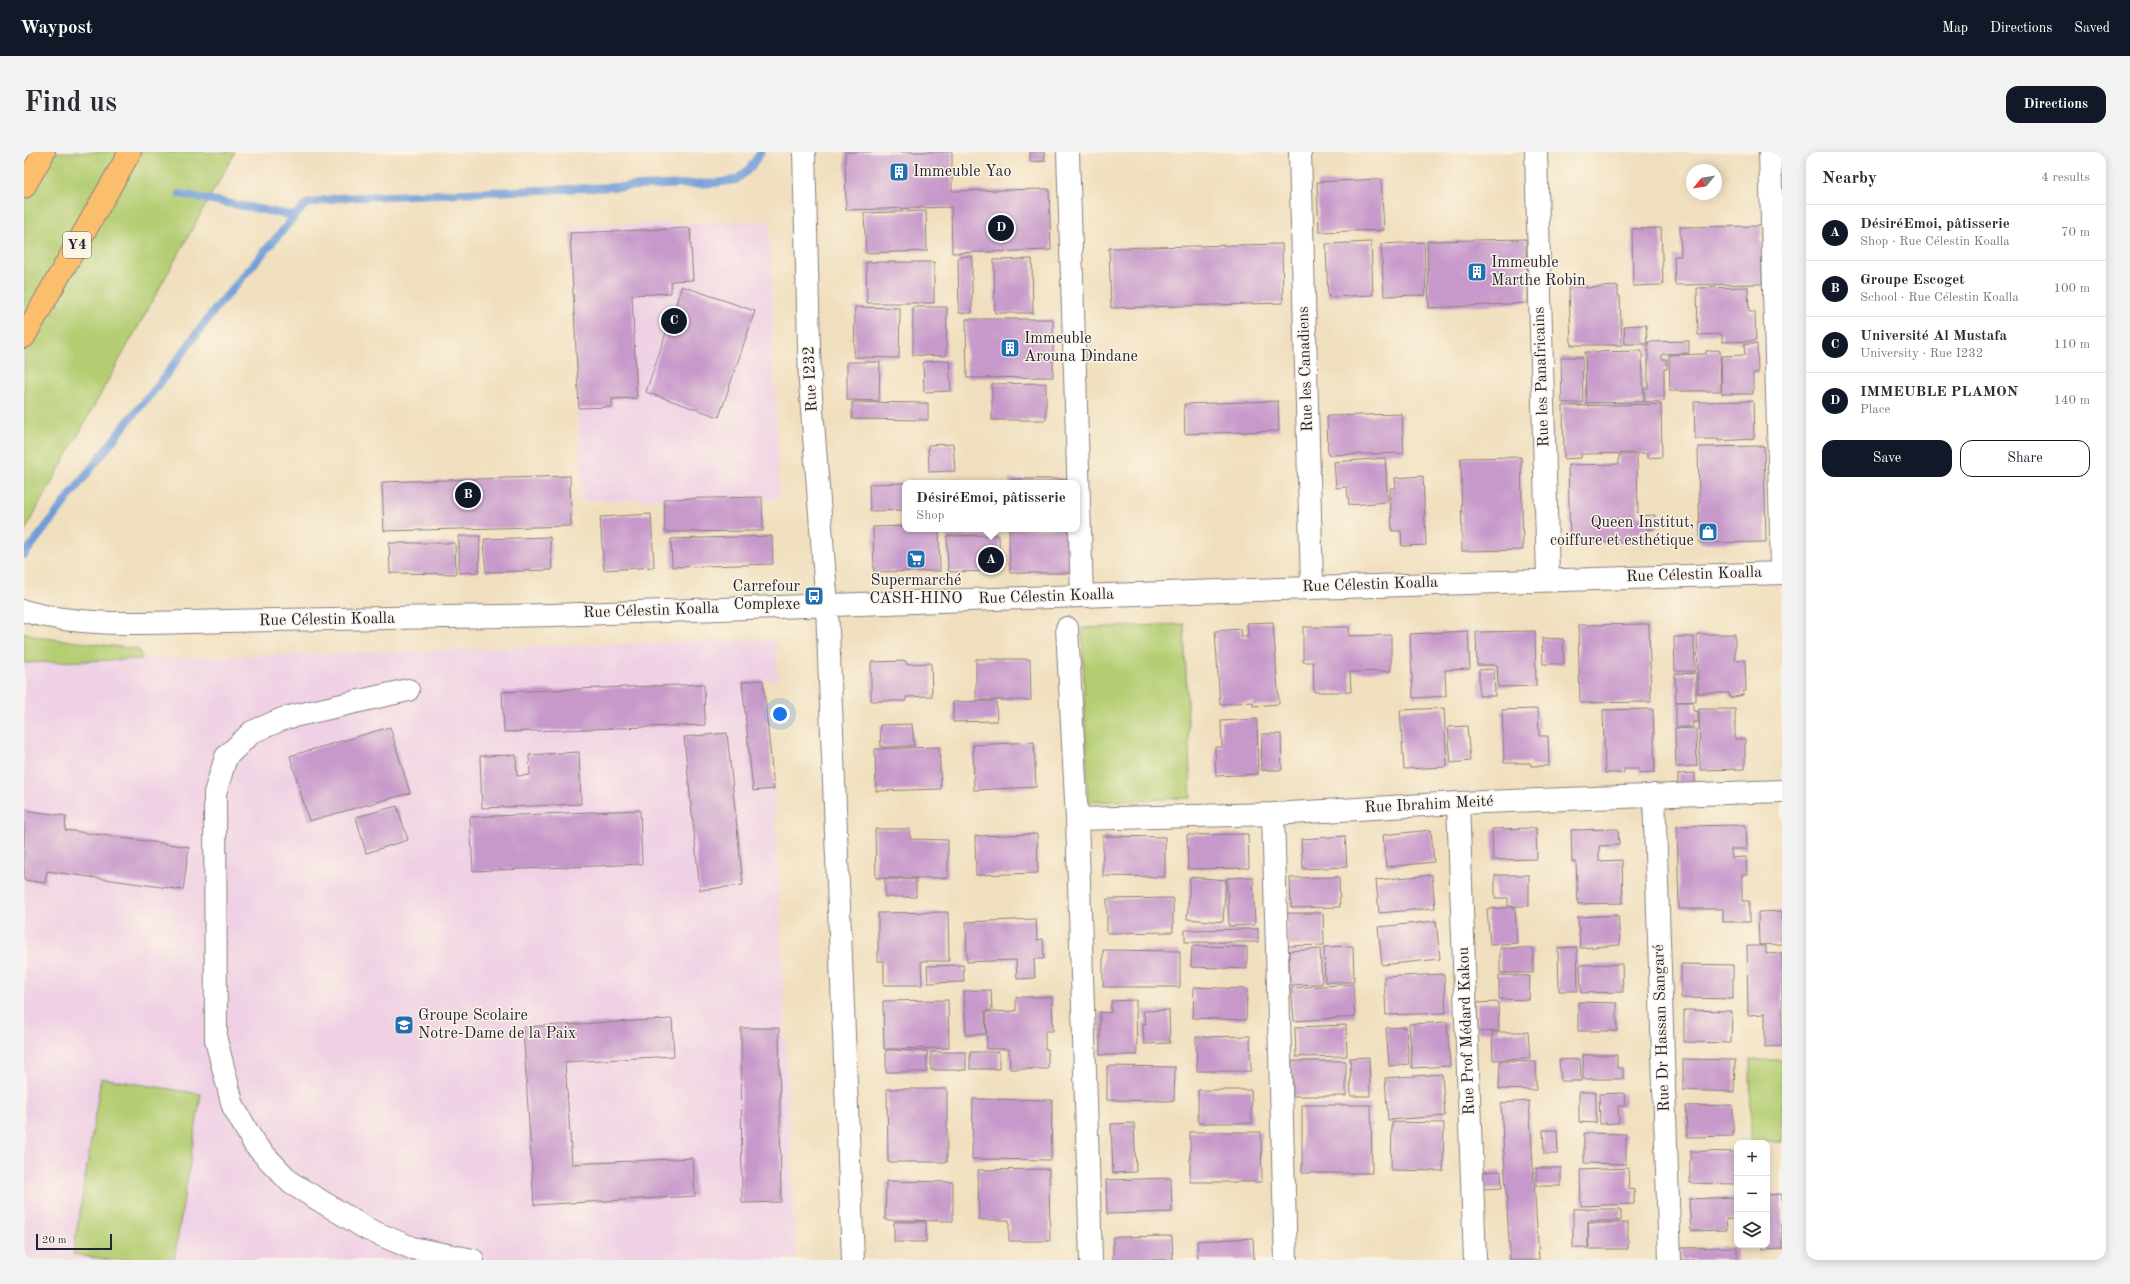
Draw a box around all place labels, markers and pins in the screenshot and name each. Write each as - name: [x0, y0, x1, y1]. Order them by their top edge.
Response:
- building icon: Immeuble Yao: [888, 161, 910, 183]
- place label: Immeuble Yao: [913, 164, 1011, 180]
- pin: D: [988, 213, 1014, 243]
- place label: Immeuble Marthe Robin: [1491, 255, 1586, 289]
- building icon: Immeuble Marthe Robin: [1466, 261, 1488, 283]
- pin: C: [661, 306, 687, 336]
- place label: Immeuble Arouna Dindane: [1024, 331, 1138, 365]
- building icon: Immeuble Arouna Dindane: [999, 337, 1021, 359]
- pin: B: [455, 480, 481, 510]
- place label: Queen Institut, coiffure et esthétique: [1550, 515, 1694, 549]
- shop icon: Queen Institut, coiffure et esthétique: [1697, 521, 1719, 543]
- pin: A: [978, 545, 1004, 575]
- supermarket icon: Supermarché CASH-HINO: [905, 548, 927, 570]
- place label: Supermarché CASH-HINO: [870, 573, 963, 607]
- place label: Carrefour Complexe: [733, 579, 800, 613]
- bus stop icon: Carrefour Complexe: [803, 585, 825, 607]
- place label: Groupe Scolaire Notre-Dame de la Paix: [418, 1008, 576, 1042]
- school or university icon: Groupe Scolaire Notre-Dame de la Paix: [393, 1014, 415, 1036]

